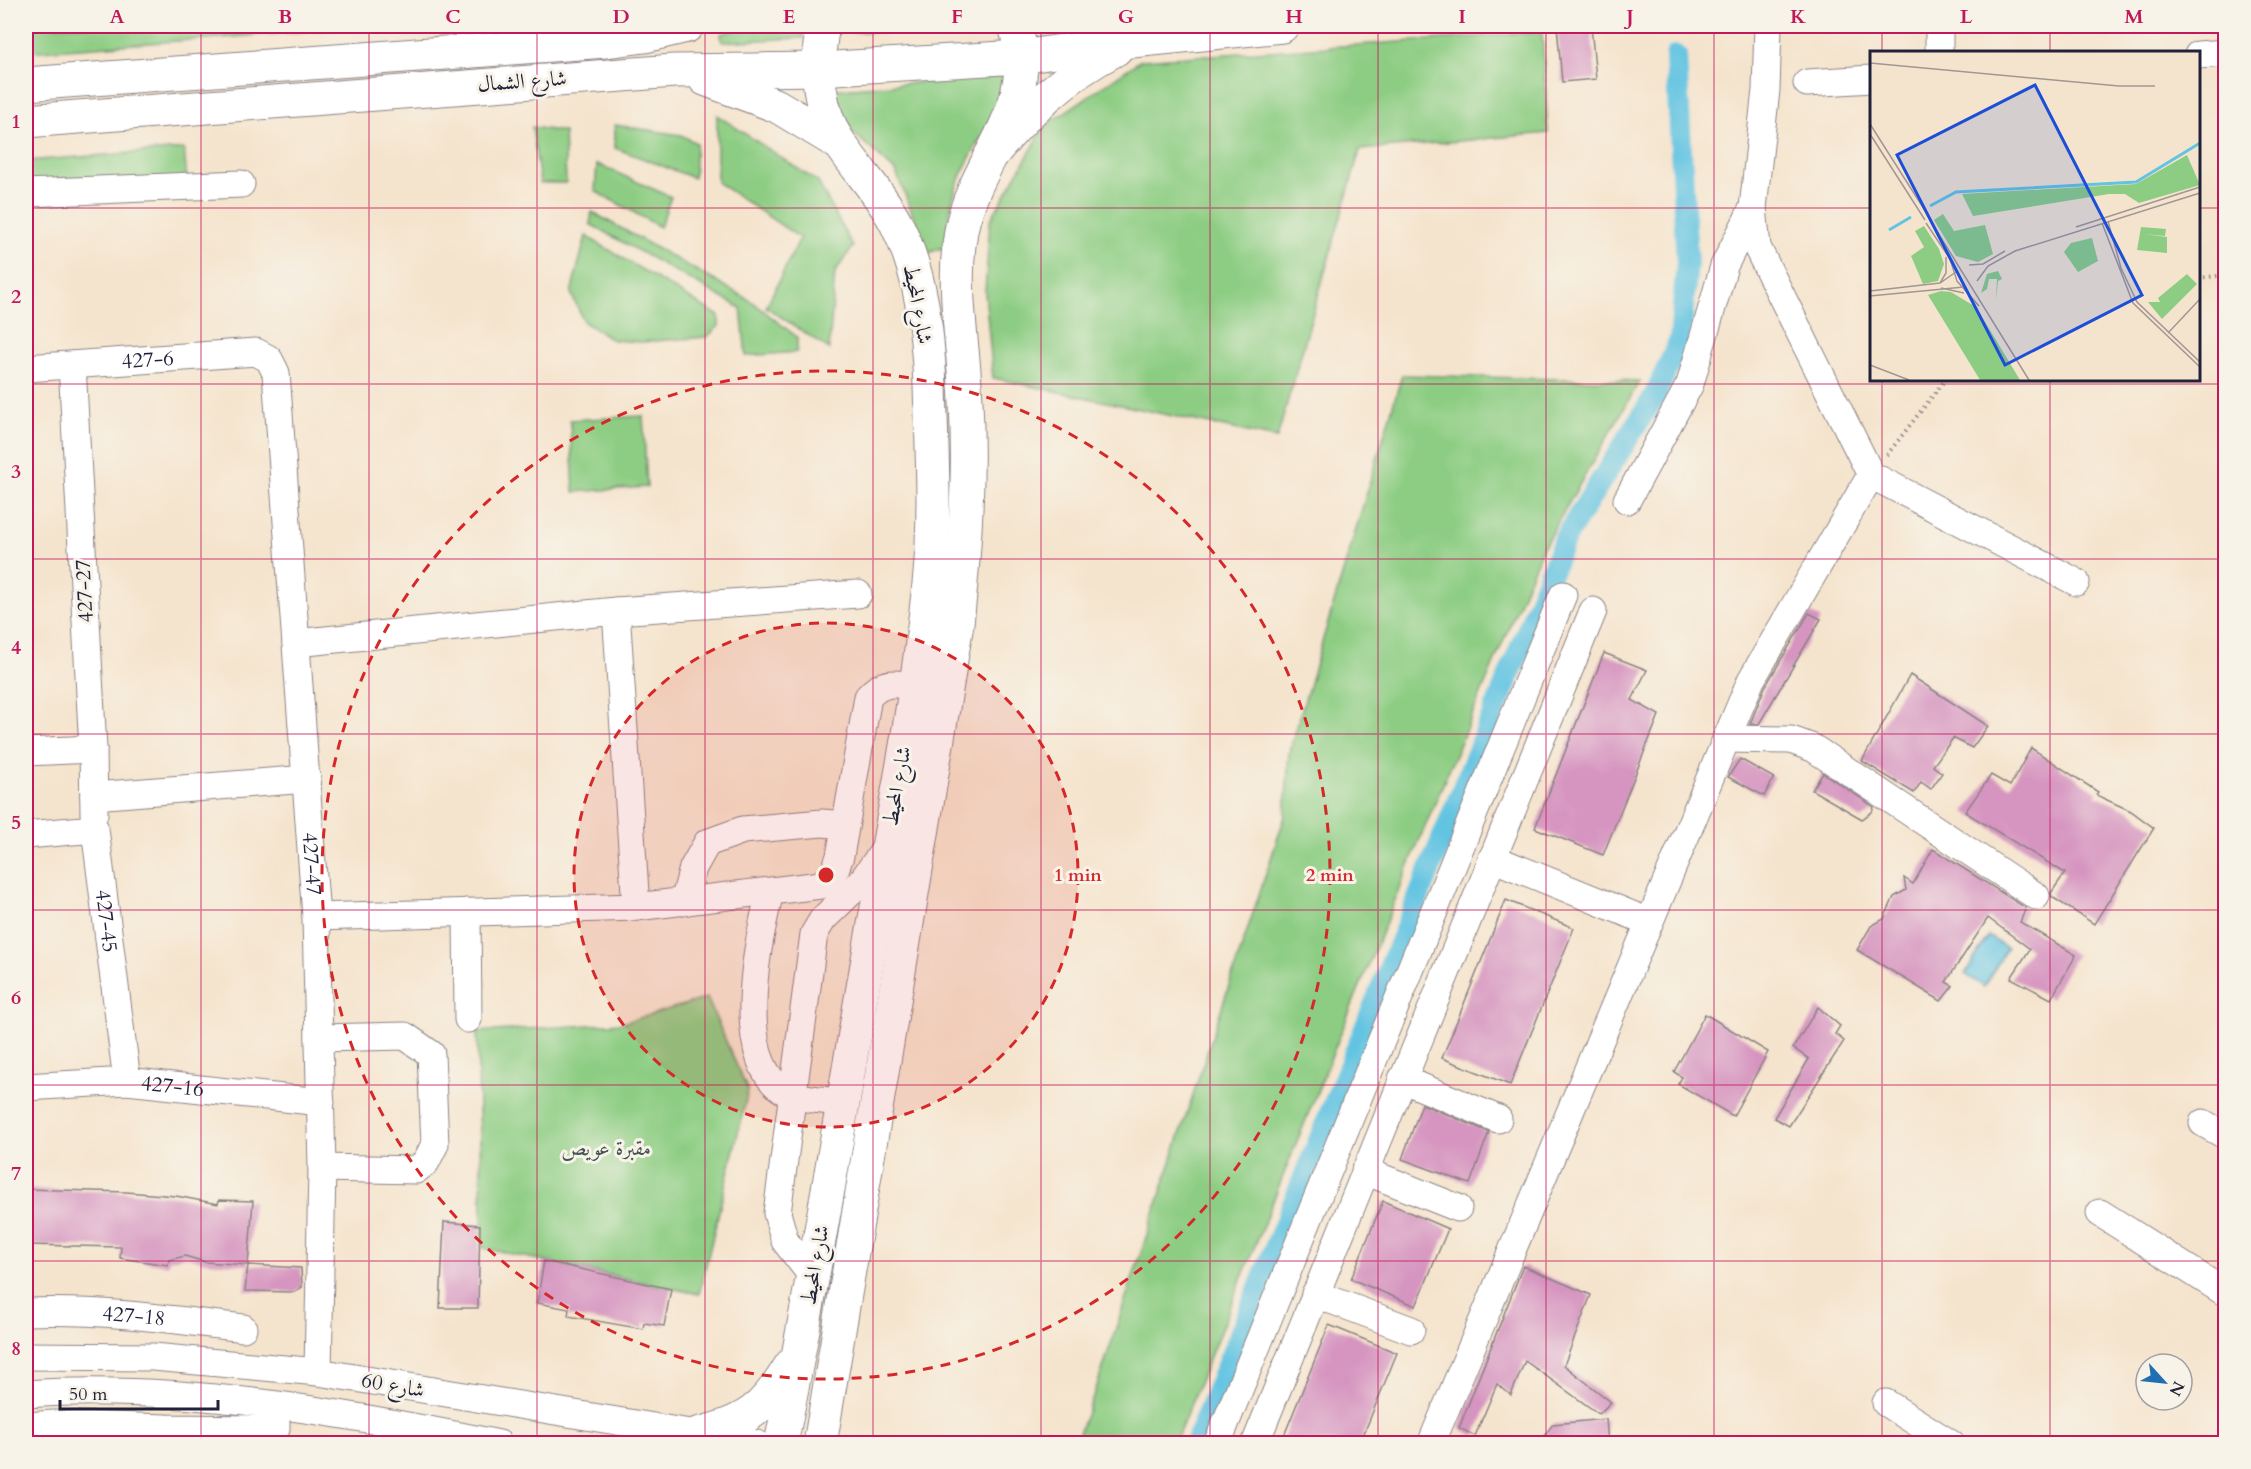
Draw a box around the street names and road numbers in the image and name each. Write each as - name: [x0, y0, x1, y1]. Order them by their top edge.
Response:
- street label: شارع الشمال: [476, 64, 568, 102]
- street label: شارع المحيط: [893, 262, 939, 347]
- street label: 427-6: [121, 344, 175, 376]
- street label: 427-27: [68, 558, 101, 623]
- street label: شارع المحيط: [876, 744, 922, 829]
- street label: 427-47: [295, 831, 328, 897]
- street label: 427-45: [88, 888, 125, 954]
- street label: 427-16: [140, 1069, 205, 1104]
- street label: شارع المحيط: [794, 1223, 840, 1308]
- street label: 427-18: [101, 1299, 167, 1334]
- street label: شارع 60: [359, 1366, 427, 1408]

